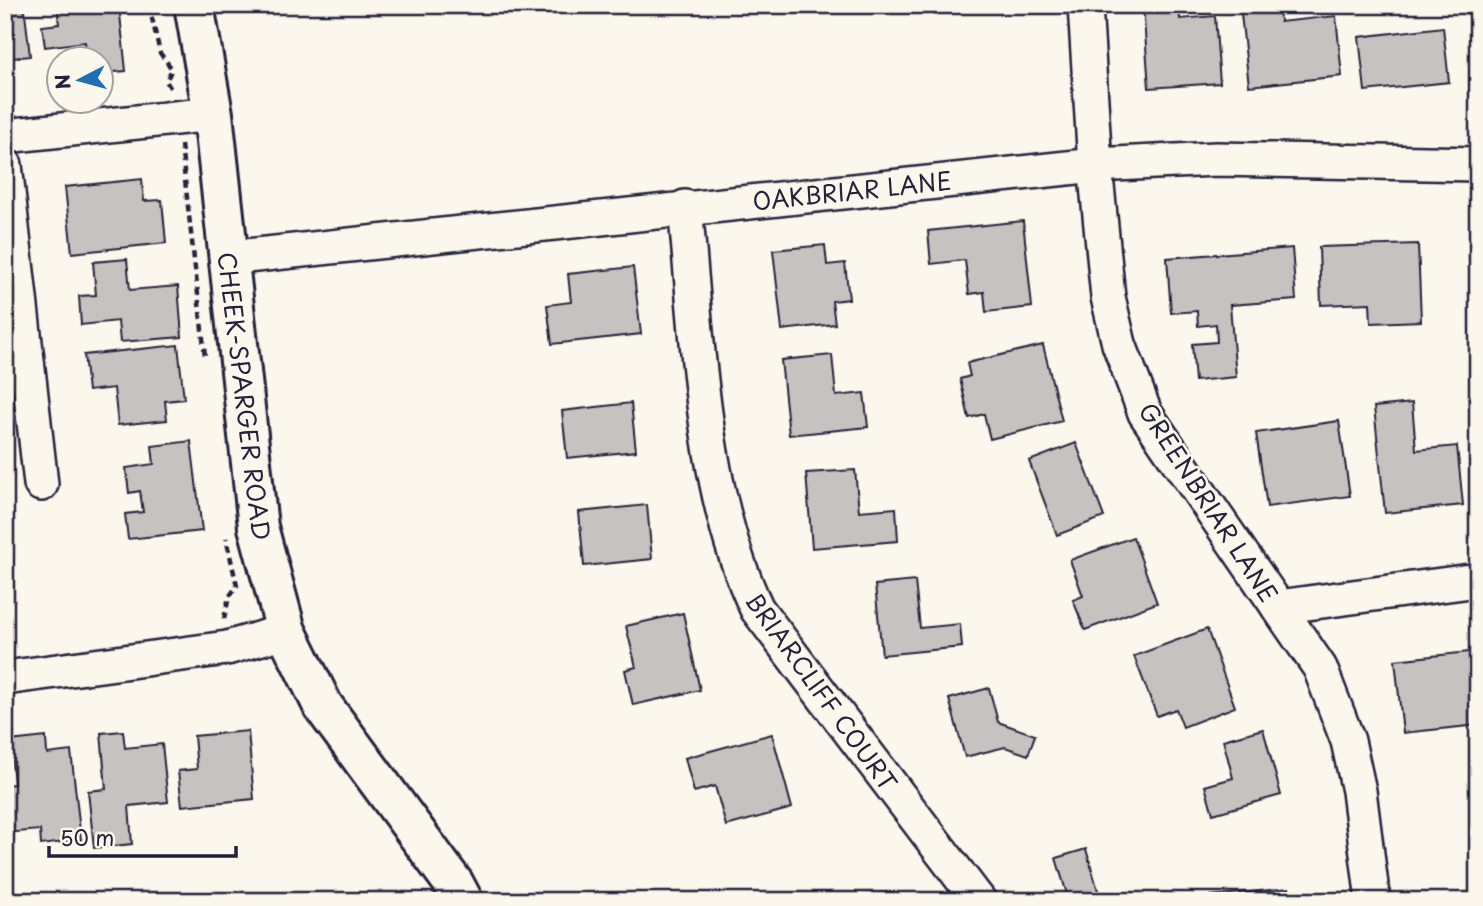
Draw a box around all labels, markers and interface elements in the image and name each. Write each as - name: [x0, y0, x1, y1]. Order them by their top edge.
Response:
- north arrow: [46, 46, 116, 116]
- text: N: [47, 73, 77, 91]
- street label: OAKBRIAR LANE: [751, 162, 953, 218]
- street label: CHEEK-SPARGER ROAD: [209, 250, 281, 542]
- street label: GREENBRIAR LANE: [1131, 395, 1287, 609]
- street label: BRIARCLIFF COURT: [738, 584, 907, 798]
- scale bar: [49, 815, 236, 859]
- text: 50 m: [60, 821, 114, 853]

